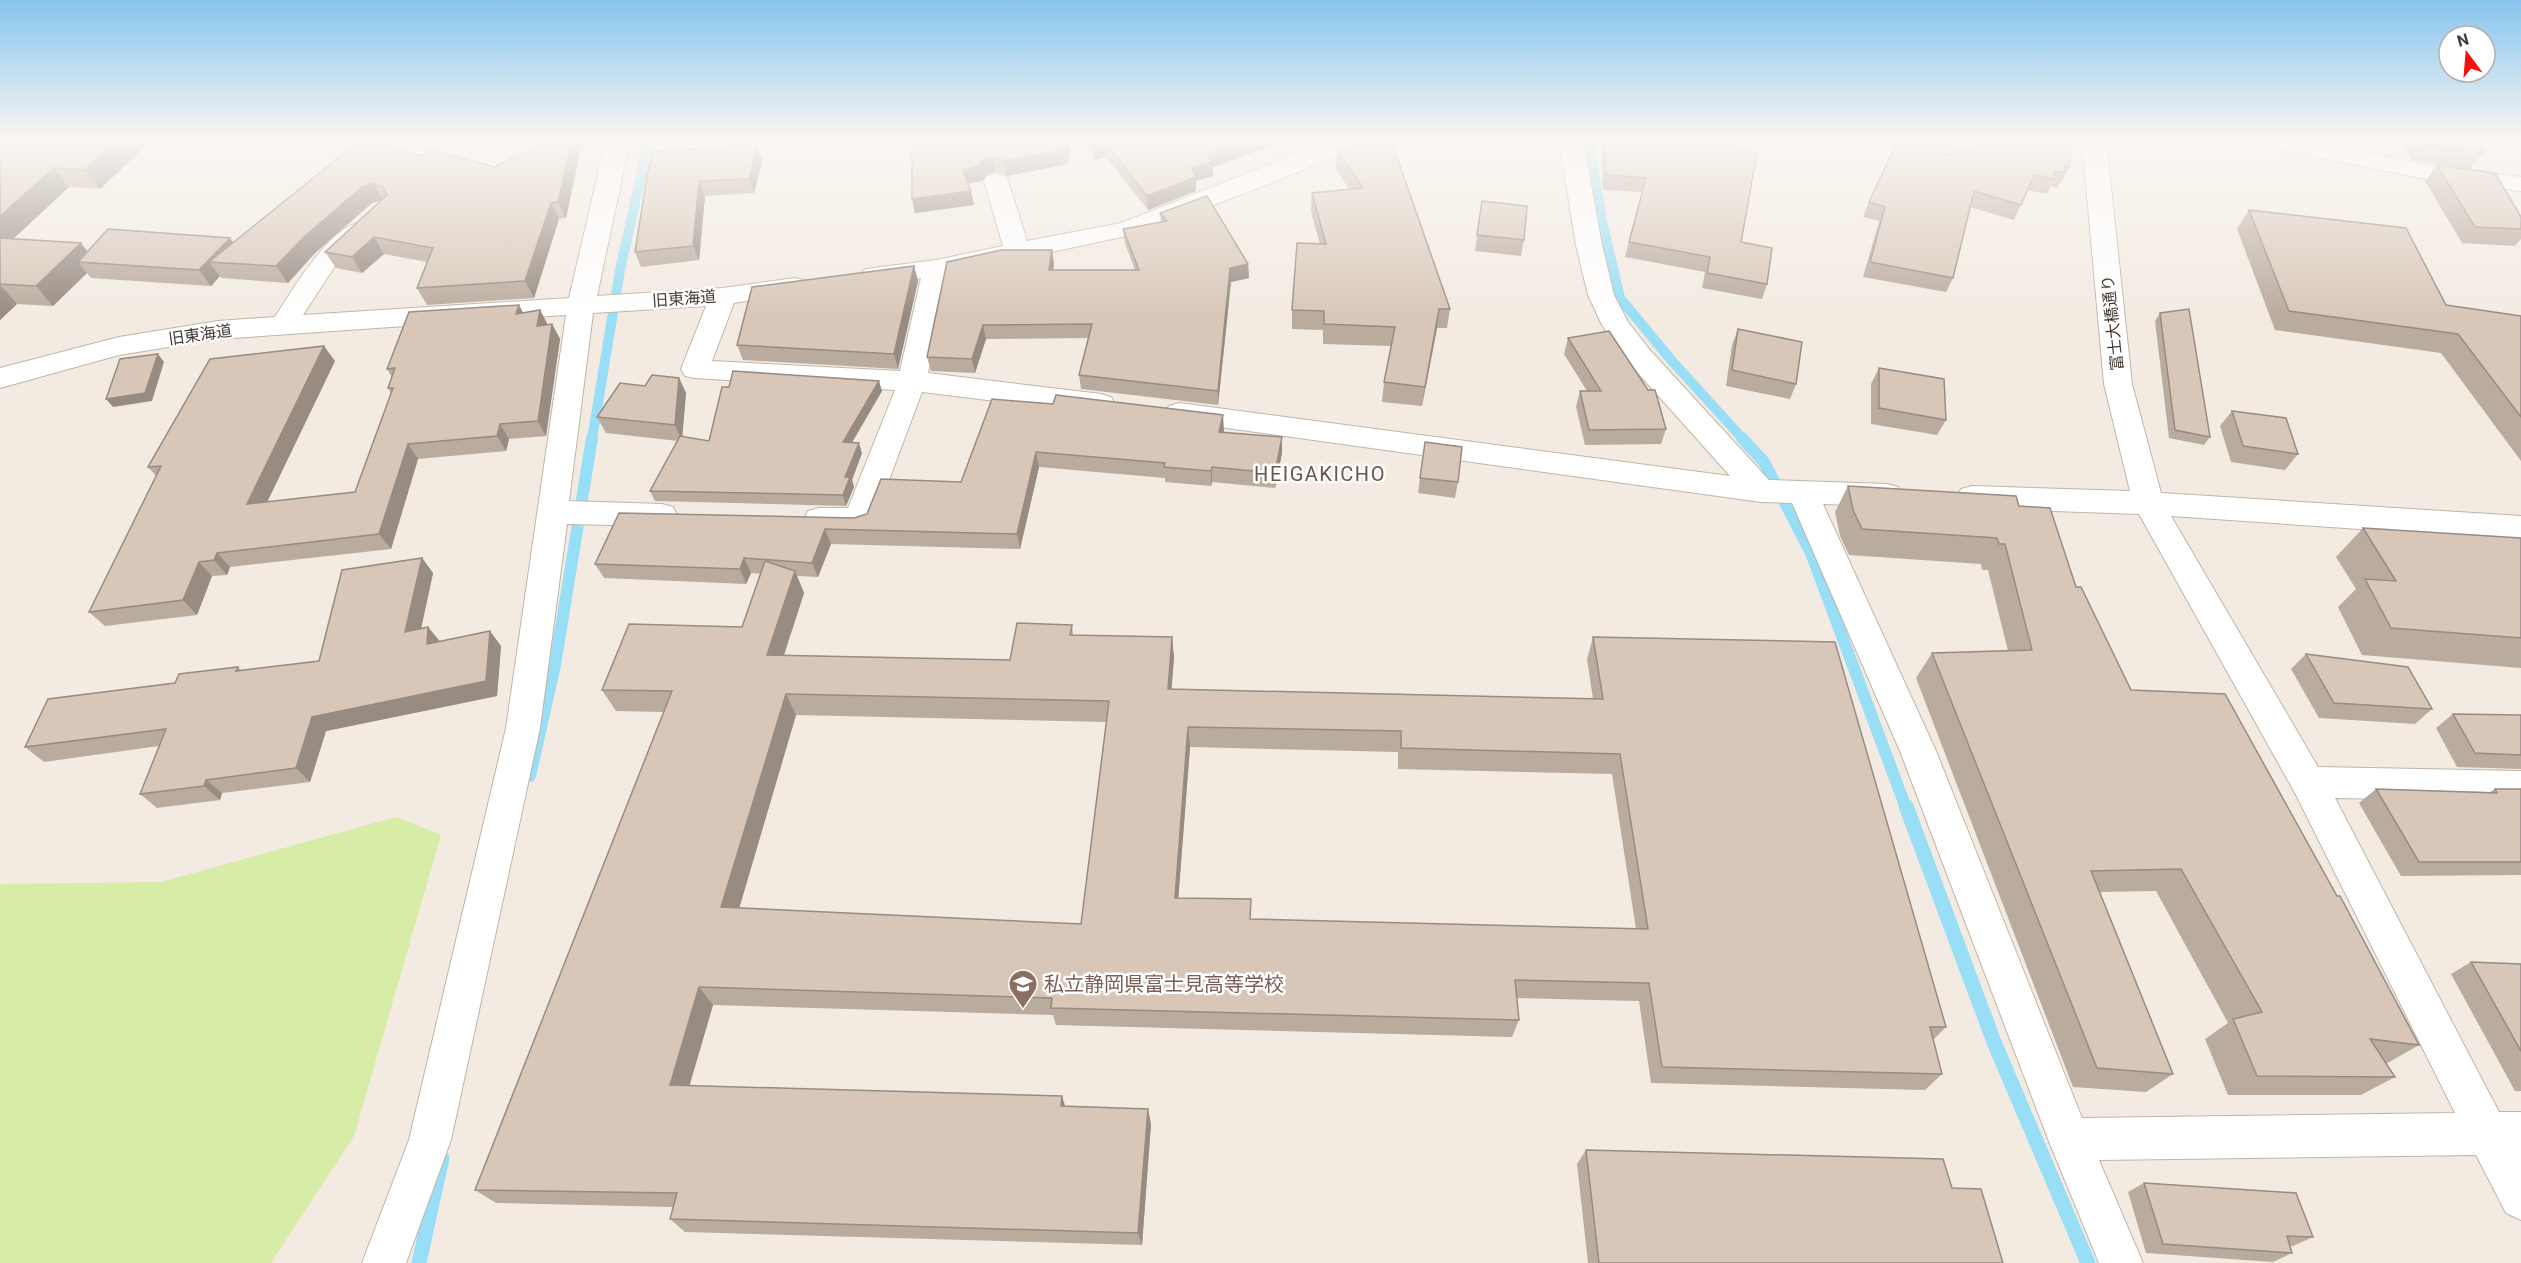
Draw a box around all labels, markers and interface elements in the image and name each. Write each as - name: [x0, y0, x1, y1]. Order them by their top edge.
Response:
- north arrow: [2437, 24, 2497, 84]
- text: N: [2455, 29, 2471, 51]
- street label: 富士大橋通り: [2098, 274, 2127, 372]
- street label: 旧東海道: [651, 287, 717, 310]
- street label: 旧東海道: [167, 321, 233, 348]
- district label: HEIGAKICHO: [1254, 462, 1386, 486]
- school or university icon: 私立静岡県富士見高等学校: [1007, 968, 1039, 1010]
- place label: 私立静岡県富士見高等学校: [1044, 972, 1284, 996]

